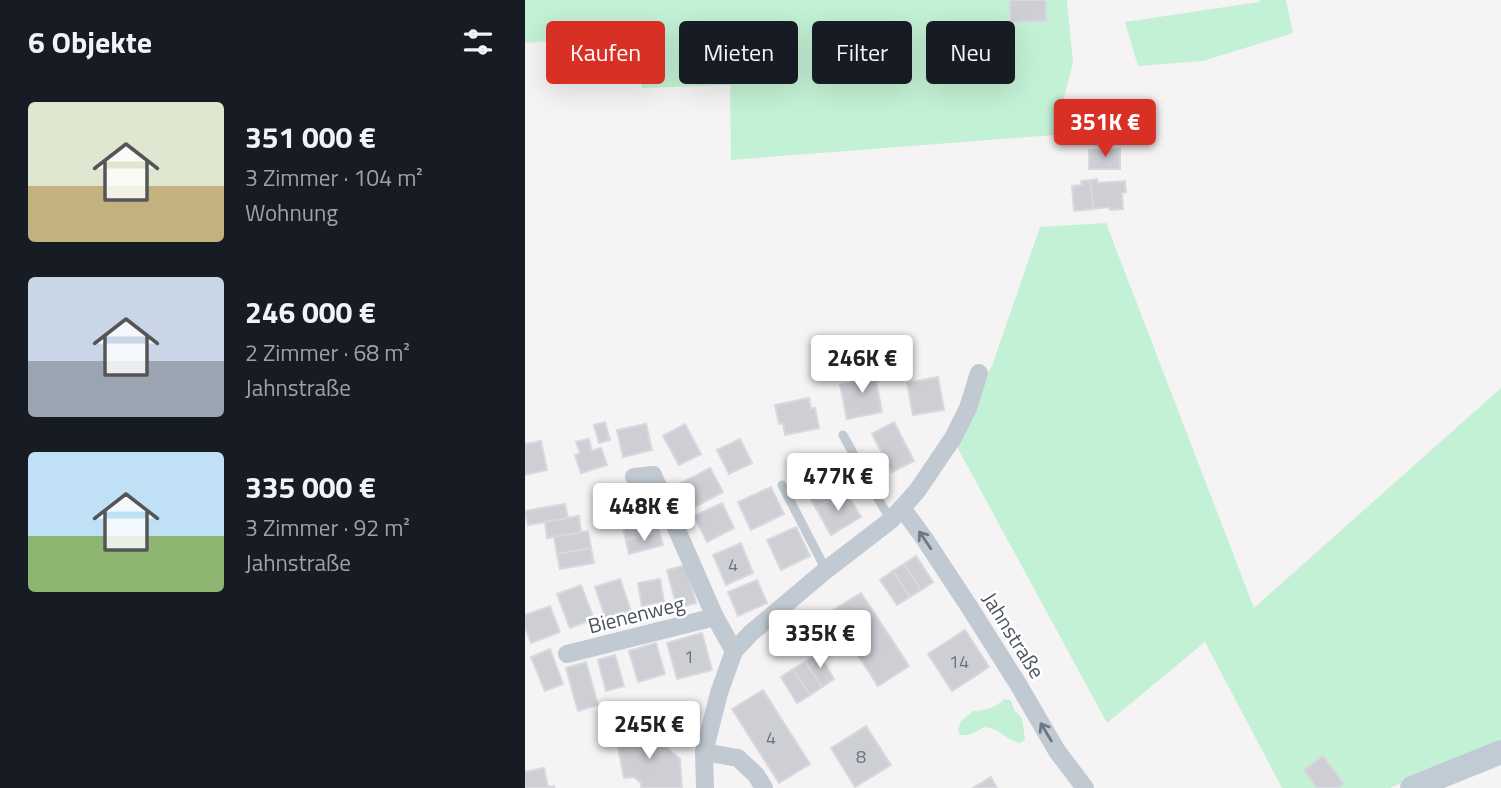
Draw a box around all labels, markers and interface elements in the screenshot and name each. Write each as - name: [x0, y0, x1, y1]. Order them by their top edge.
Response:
- text: 6 Objekte: [28, 19, 152, 65]
- chip: Kaufen: [546, 21, 665, 84]
- chip: Mieten: [679, 21, 798, 84]
- chip: Filter: [812, 21, 912, 84]
- chip: Neu: [926, 21, 1015, 84]
- icon: filters: [459, 23, 497, 61]
- pin: 351K €: [1048, 100, 1162, 159]
- text: 351K €: [1070, 104, 1140, 139]
- text: 351 000 €: [245, 114, 376, 160]
- icon: home: [84, 130, 168, 214]
- text: 3 Zimmer · 104 m²: [245, 160, 423, 195]
- text: Wohnung: [245, 195, 338, 230]
- text: 246 000 €: [245, 289, 376, 335]
- icon: home: [84, 305, 168, 389]
- text: 2 Zimmer · 68 m²: [245, 335, 410, 370]
- pin: 246K €: [805, 336, 919, 395]
- text: 246K €: [827, 340, 897, 375]
- text: Jahnstraße: [245, 370, 351, 405]
- pin: 477K €: [781, 454, 895, 513]
- text: 477K €: [803, 458, 873, 493]
- text: 335 000 €: [245, 464, 376, 510]
- icon: home: [84, 480, 168, 564]
- pin: 448K €: [587, 484, 701, 543]
- text: 448K €: [609, 488, 679, 523]
- text: 3 Zimmer · 92 m²: [245, 510, 410, 545]
- one-way arrow: [918, 530, 932, 550]
- text: Jahnstraße: [245, 545, 351, 580]
- house number: 4: [728, 551, 738, 578]
- street label: Jahnstraße: [975, 586, 1053, 684]
- street label: Bienenweg: [584, 587, 688, 641]
- pin: 335K €: [763, 610, 877, 670]
- text: 335K €: [785, 615, 855, 650]
- house number: 1: [684, 643, 694, 670]
- house number: 14: [949, 648, 969, 675]
- pin: 245K €: [592, 702, 706, 761]
- text: 245K €: [614, 706, 684, 741]
- one-way arrow: [1039, 722, 1053, 742]
- house number: 4: [766, 724, 776, 751]
- house number: 8: [856, 743, 866, 770]

